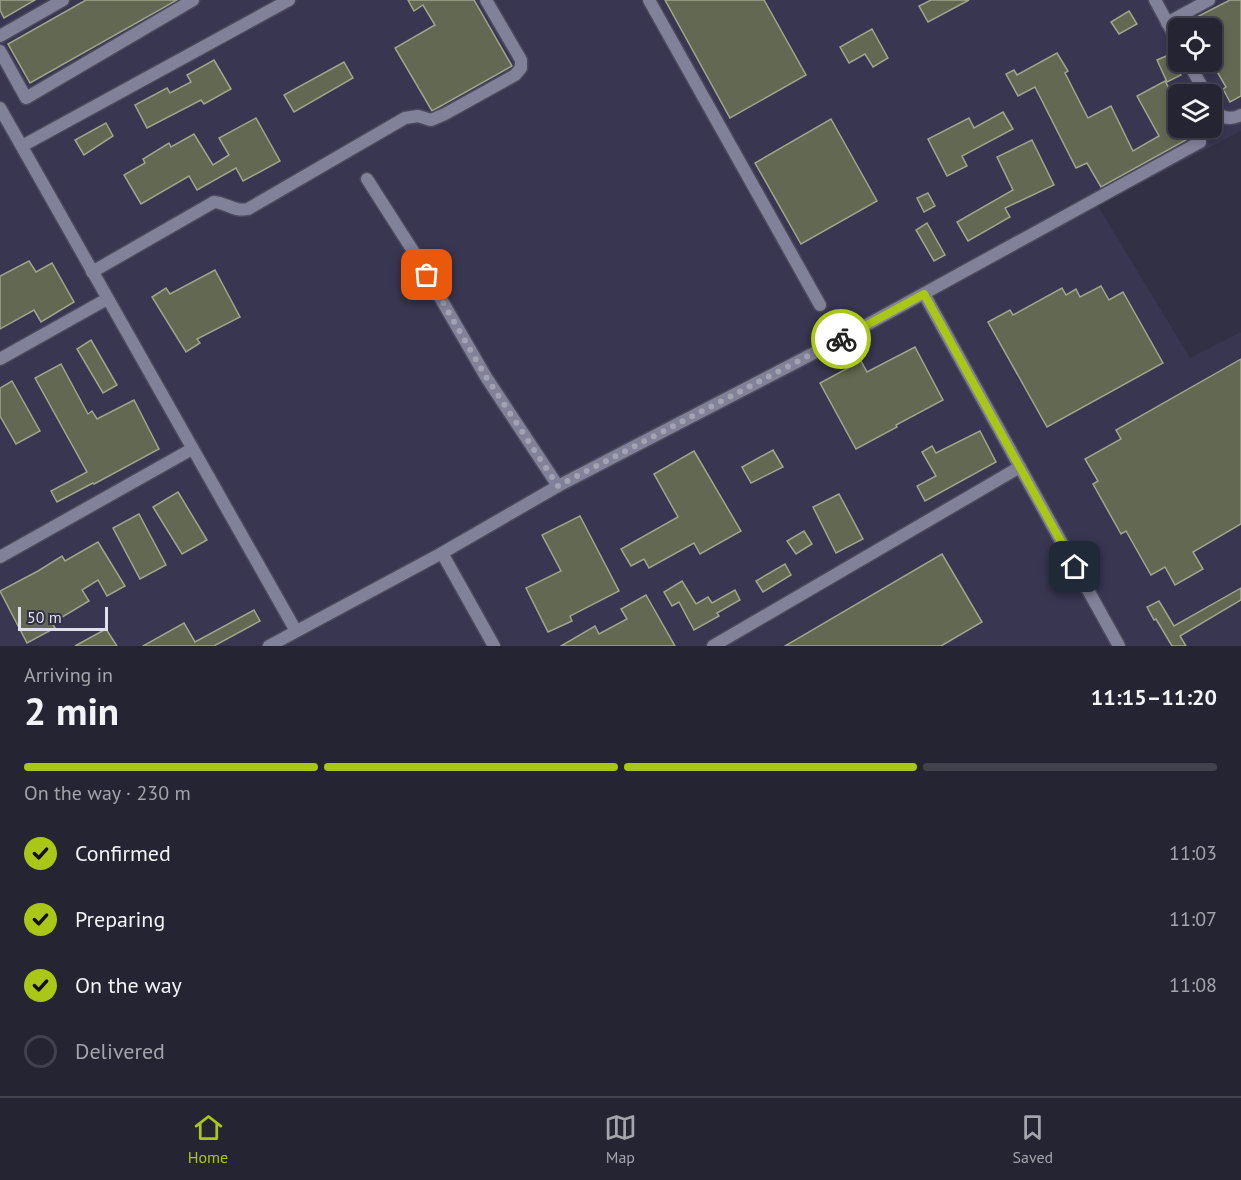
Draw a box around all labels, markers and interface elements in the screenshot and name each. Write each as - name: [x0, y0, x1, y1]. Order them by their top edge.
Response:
- map controls: [1168, 18, 1222, 138]
- button: locate: [1168, 18, 1222, 72]
- button: layers: [1168, 84, 1222, 138]
- pin: [401, 249, 452, 300]
- icon: bag: [410, 258, 443, 291]
- courier: [811, 309, 871, 369]
- icon: bike: [825, 323, 858, 356]
- pin: [1049, 541, 1100, 592]
- icon: home: [1058, 550, 1091, 583]
- scale bar: [18, 604, 108, 632]
- text: 50 m: [27, 607, 62, 627]
- text: Arriving in: [24, 662, 113, 688]
- text: 11:15–11:20: [1091, 683, 1217, 711]
- text: 2 min: [24, 685, 119, 736]
- text: On the way · 230 m: [24, 780, 191, 806]
- icon: check: [24, 837, 57, 870]
- text: Confirmed: [75, 839, 171, 867]
- text: 11:03: [1169, 840, 1217, 866]
- icon: check: [24, 903, 57, 936]
- text: Preparing: [75, 905, 165, 933]
- text: 11:07: [1169, 906, 1217, 932]
- icon: check: [24, 969, 57, 1002]
- text: On the way: [75, 971, 182, 999]
- text: 11:08: [1169, 972, 1217, 998]
- text: Delivered: [75, 1037, 165, 1065]
- tab: Home: [188, 1111, 228, 1167]
- tab: Map: [604, 1111, 637, 1167]
- tab: Saved: [1012, 1111, 1053, 1167]

